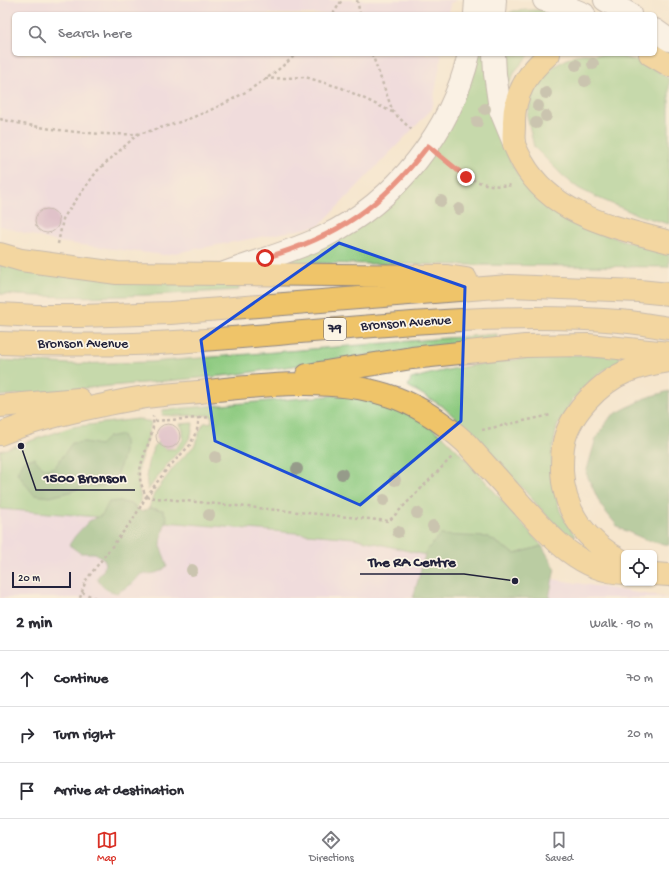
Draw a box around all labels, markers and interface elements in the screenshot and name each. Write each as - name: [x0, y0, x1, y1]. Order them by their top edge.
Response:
- search box: [12, 12, 657, 56]
- icon: search: [26, 23, 48, 45]
- text: Search here: [58, 25, 132, 43]
- route end: [457, 168, 475, 186]
- route start: [256, 249, 274, 267]
- street label: Bronson Avenue: [359, 312, 453, 336]
- road number: 79: [324, 318, 346, 340]
- street label: Bronson Avenue: [37, 336, 129, 353]
- callout: 1500 Bronson: [36, 463, 135, 490]
- text: 1500 Bronson: [43, 470, 127, 488]
- callout: The RA Centre: [360, 547, 464, 574]
- map controls: [621, 550, 657, 586]
- button: locate: [621, 550, 657, 586]
- text: The RA Centre: [367, 554, 457, 572]
- scale bar: [12, 570, 71, 589]
- text: 20 m: [18, 573, 40, 585]
- text: 2 min: [16, 614, 52, 634]
- text: Walk · 90 m: [590, 617, 653, 632]
- icon: ahead: [16, 668, 38, 690]
- text: Continue: [54, 670, 108, 688]
- text: 70 m: [627, 671, 653, 686]
- icon: right: [16, 724, 38, 746]
- text: Turn right: [54, 726, 114, 744]
- text: 20 m: [627, 727, 653, 742]
- icon: arrive: [16, 780, 38, 802]
- text: Arrive at destination: [54, 782, 184, 800]
- tab: Map: [96, 829, 118, 865]
- tab: Directions: [309, 829, 354, 865]
- tab: Saved: [545, 829, 573, 865]

